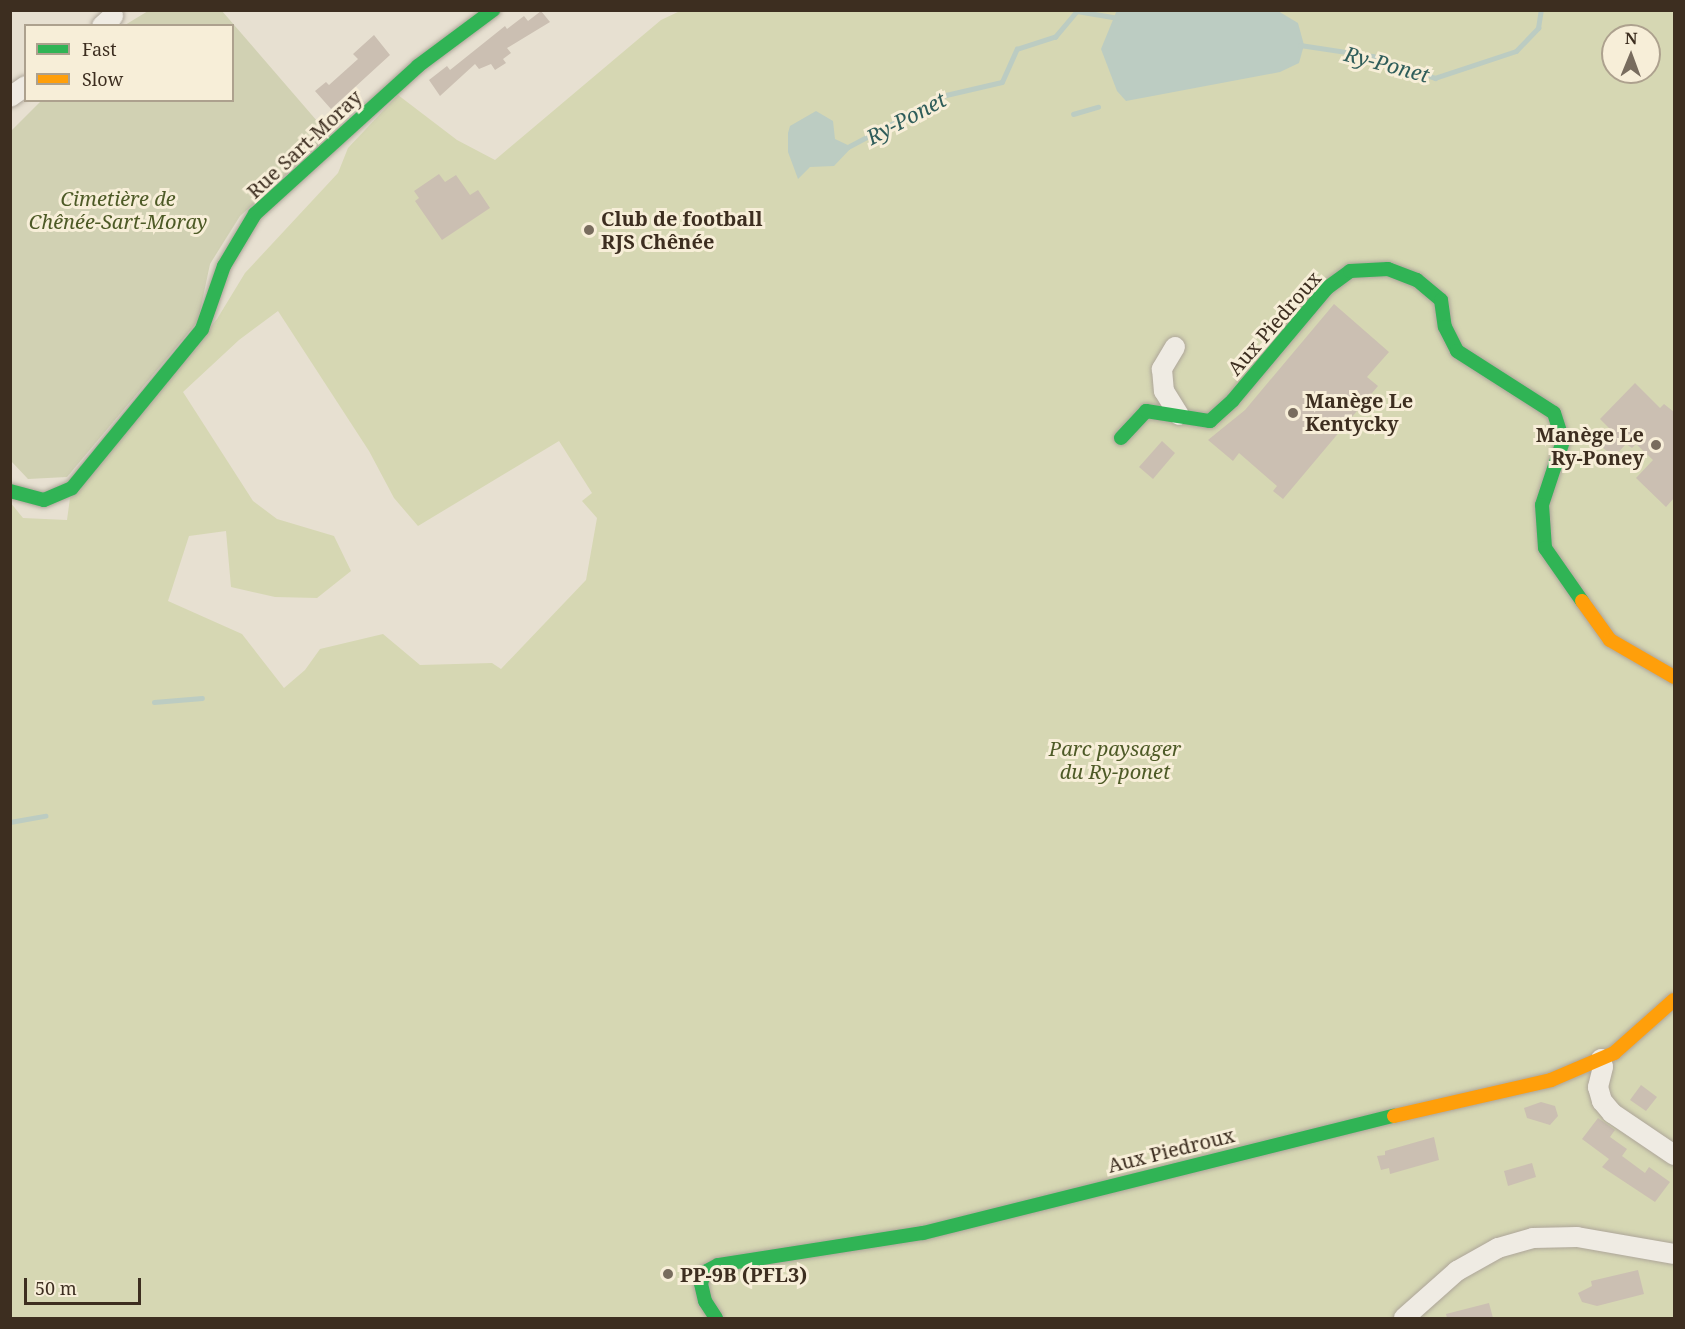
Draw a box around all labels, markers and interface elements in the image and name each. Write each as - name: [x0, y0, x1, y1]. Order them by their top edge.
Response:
- legend: [24, 24, 234, 102]
- north arrow: [1601, 24, 1661, 84]
- text: N: [1625, 27, 1638, 49]
- text: Fast: [82, 37, 117, 61]
- water label: Ry-Ponet: [1342, 41, 1432, 87]
- text: Slow: [82, 67, 123, 91]
- street label: Rue Sart-Moray: [242, 85, 366, 203]
- water label: Ry-Ponet: [862, 86, 950, 150]
- park label: Cimetière de Chênée-Sart-Moray: [29, 186, 207, 233]
- place label: Club de football RJS Chênée: [601, 207, 762, 254]
- marker: Club de football RJS Chênée: [582, 223, 596, 237]
- street label: Aux Piedroux: [1222, 266, 1326, 380]
- place label: Manège Le Kentycky: [1305, 389, 1413, 436]
- marker: Manège Le Kentycky: [1286, 406, 1300, 420]
- place label: Manège Le Ry-Poney: [1536, 422, 1644, 469]
- marker: Manège Le Ry-Poney: [1649, 438, 1663, 452]
- park label: Parc paysager du Ry-ponet: [1049, 736, 1181, 783]
- street label: Aux Piedroux: [1105, 1123, 1237, 1177]
- place label: PP-9B (PFL3): [680, 1262, 807, 1286]
- scale bar: [27, 1266, 144, 1304]
- marker: PP-9B (PFL3): [661, 1267, 675, 1281]
- text: 50 m: [35, 1276, 77, 1300]

